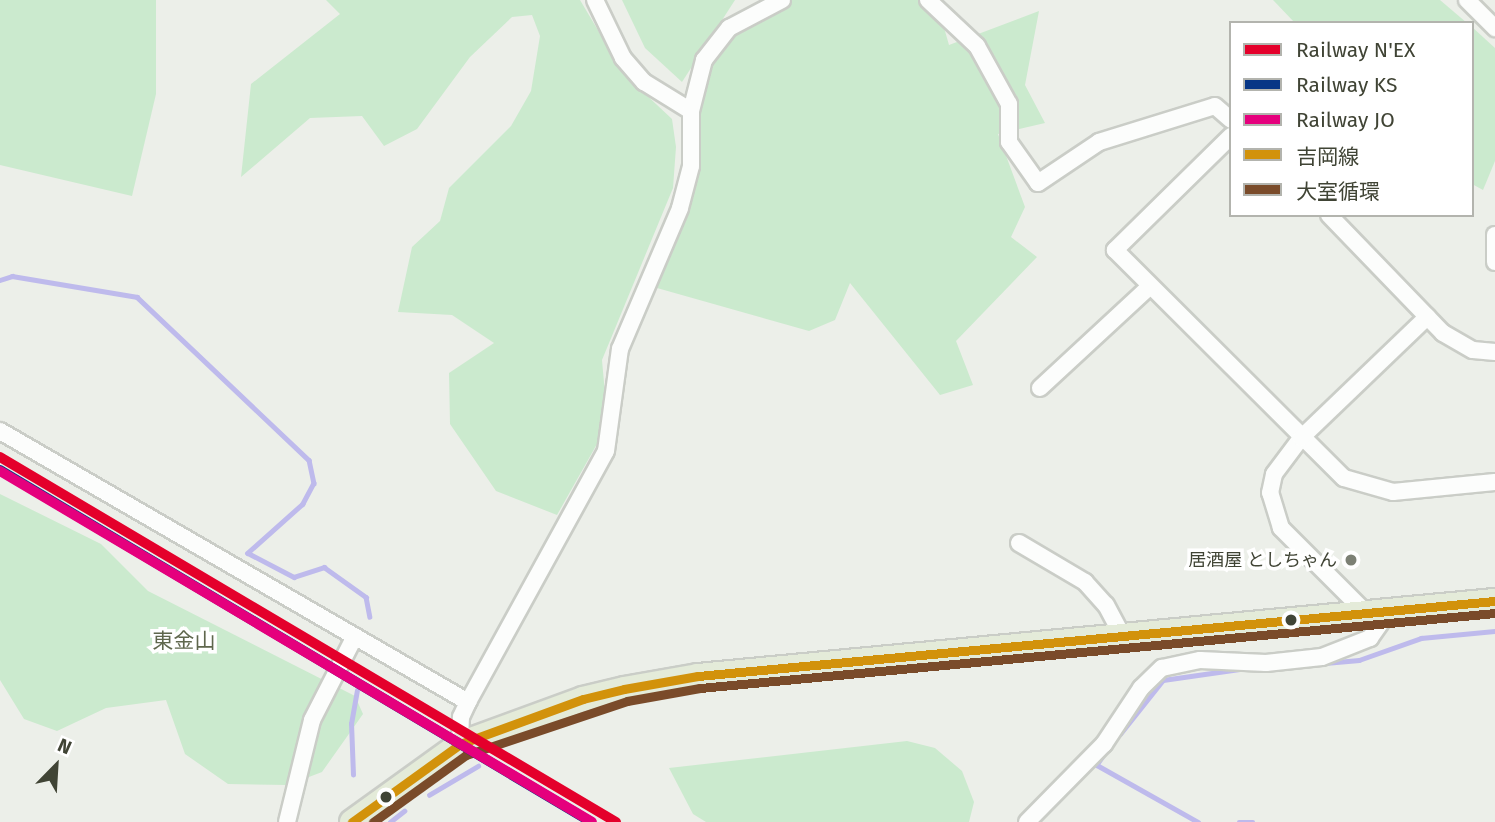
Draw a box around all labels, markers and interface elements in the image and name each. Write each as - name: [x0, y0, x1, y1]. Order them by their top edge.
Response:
- legend: [1229, 21, 1474, 217]
- text: Railway N'EX: [1296, 37, 1415, 63]
- text: Railway KS: [1296, 72, 1397, 98]
- text: Railway JO: [1296, 107, 1395, 133]
- text: 吉岡線: [1296, 144, 1359, 170]
- text: 大室循環: [1296, 179, 1380, 205]
- place label: 居酒屋 としちゃん: [1188, 549, 1337, 571]
- marker: 居酒屋 としちゃん: [1343, 552, 1359, 568]
- unlabelled marker: [1284, 613, 1298, 627]
- district label: 東金山: [153, 628, 215, 654]
- north arrow: [21, 731, 91, 801]
- text: N: [54, 733, 75, 759]
- unlabelled marker: [379, 790, 393, 804]

